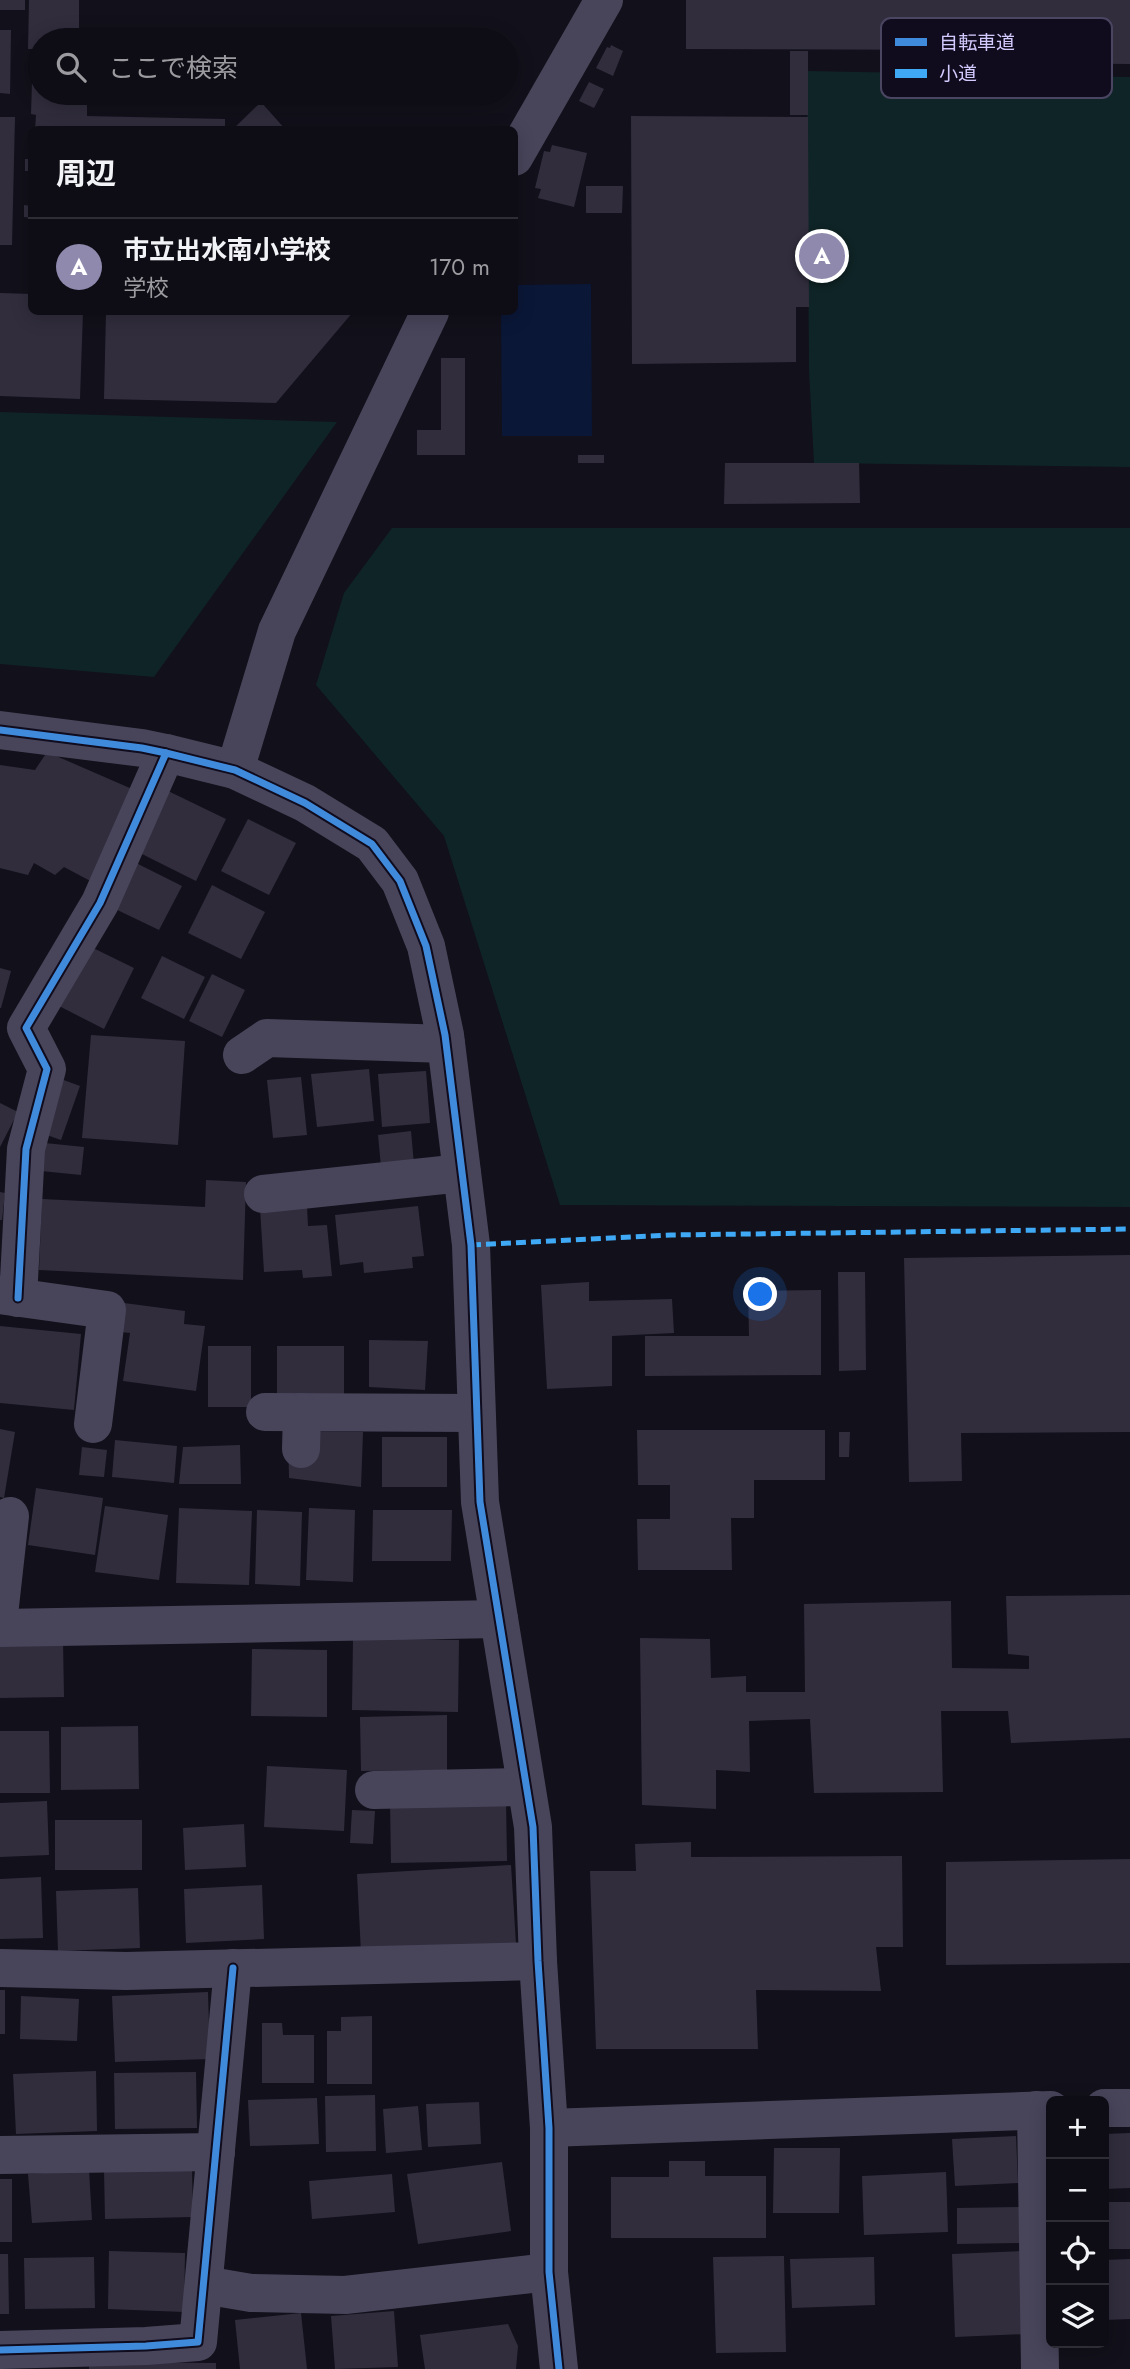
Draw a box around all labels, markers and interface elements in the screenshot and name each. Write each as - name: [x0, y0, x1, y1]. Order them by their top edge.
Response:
- legend: [881, 18, 1112, 98]
- search box: [28, 28, 518, 105]
- text: 自転車道: [939, 29, 1015, 56]
- icon: search: [52, 48, 90, 86]
- text: ここで検索: [108, 49, 238, 87]
- text: 小道: [939, 60, 977, 87]
- text: 周辺: [56, 152, 116, 195]
- pin: A: [799, 230, 845, 282]
- text: 市立出水南小学校: [123, 231, 331, 269]
- text: A: [71, 250, 87, 284]
- text: 170 m: [429, 250, 490, 284]
- text: 学校: [123, 271, 169, 305]
- your location: [743, 1277, 777, 1311]
- map controls: [1046, 2096, 1109, 2348]
- button: +: [1046, 2096, 1109, 2159]
- button: −: [1046, 2159, 1109, 2222]
- button: locate: [1046, 2222, 1109, 2285]
- button: layers: [1046, 2285, 1109, 2348]

